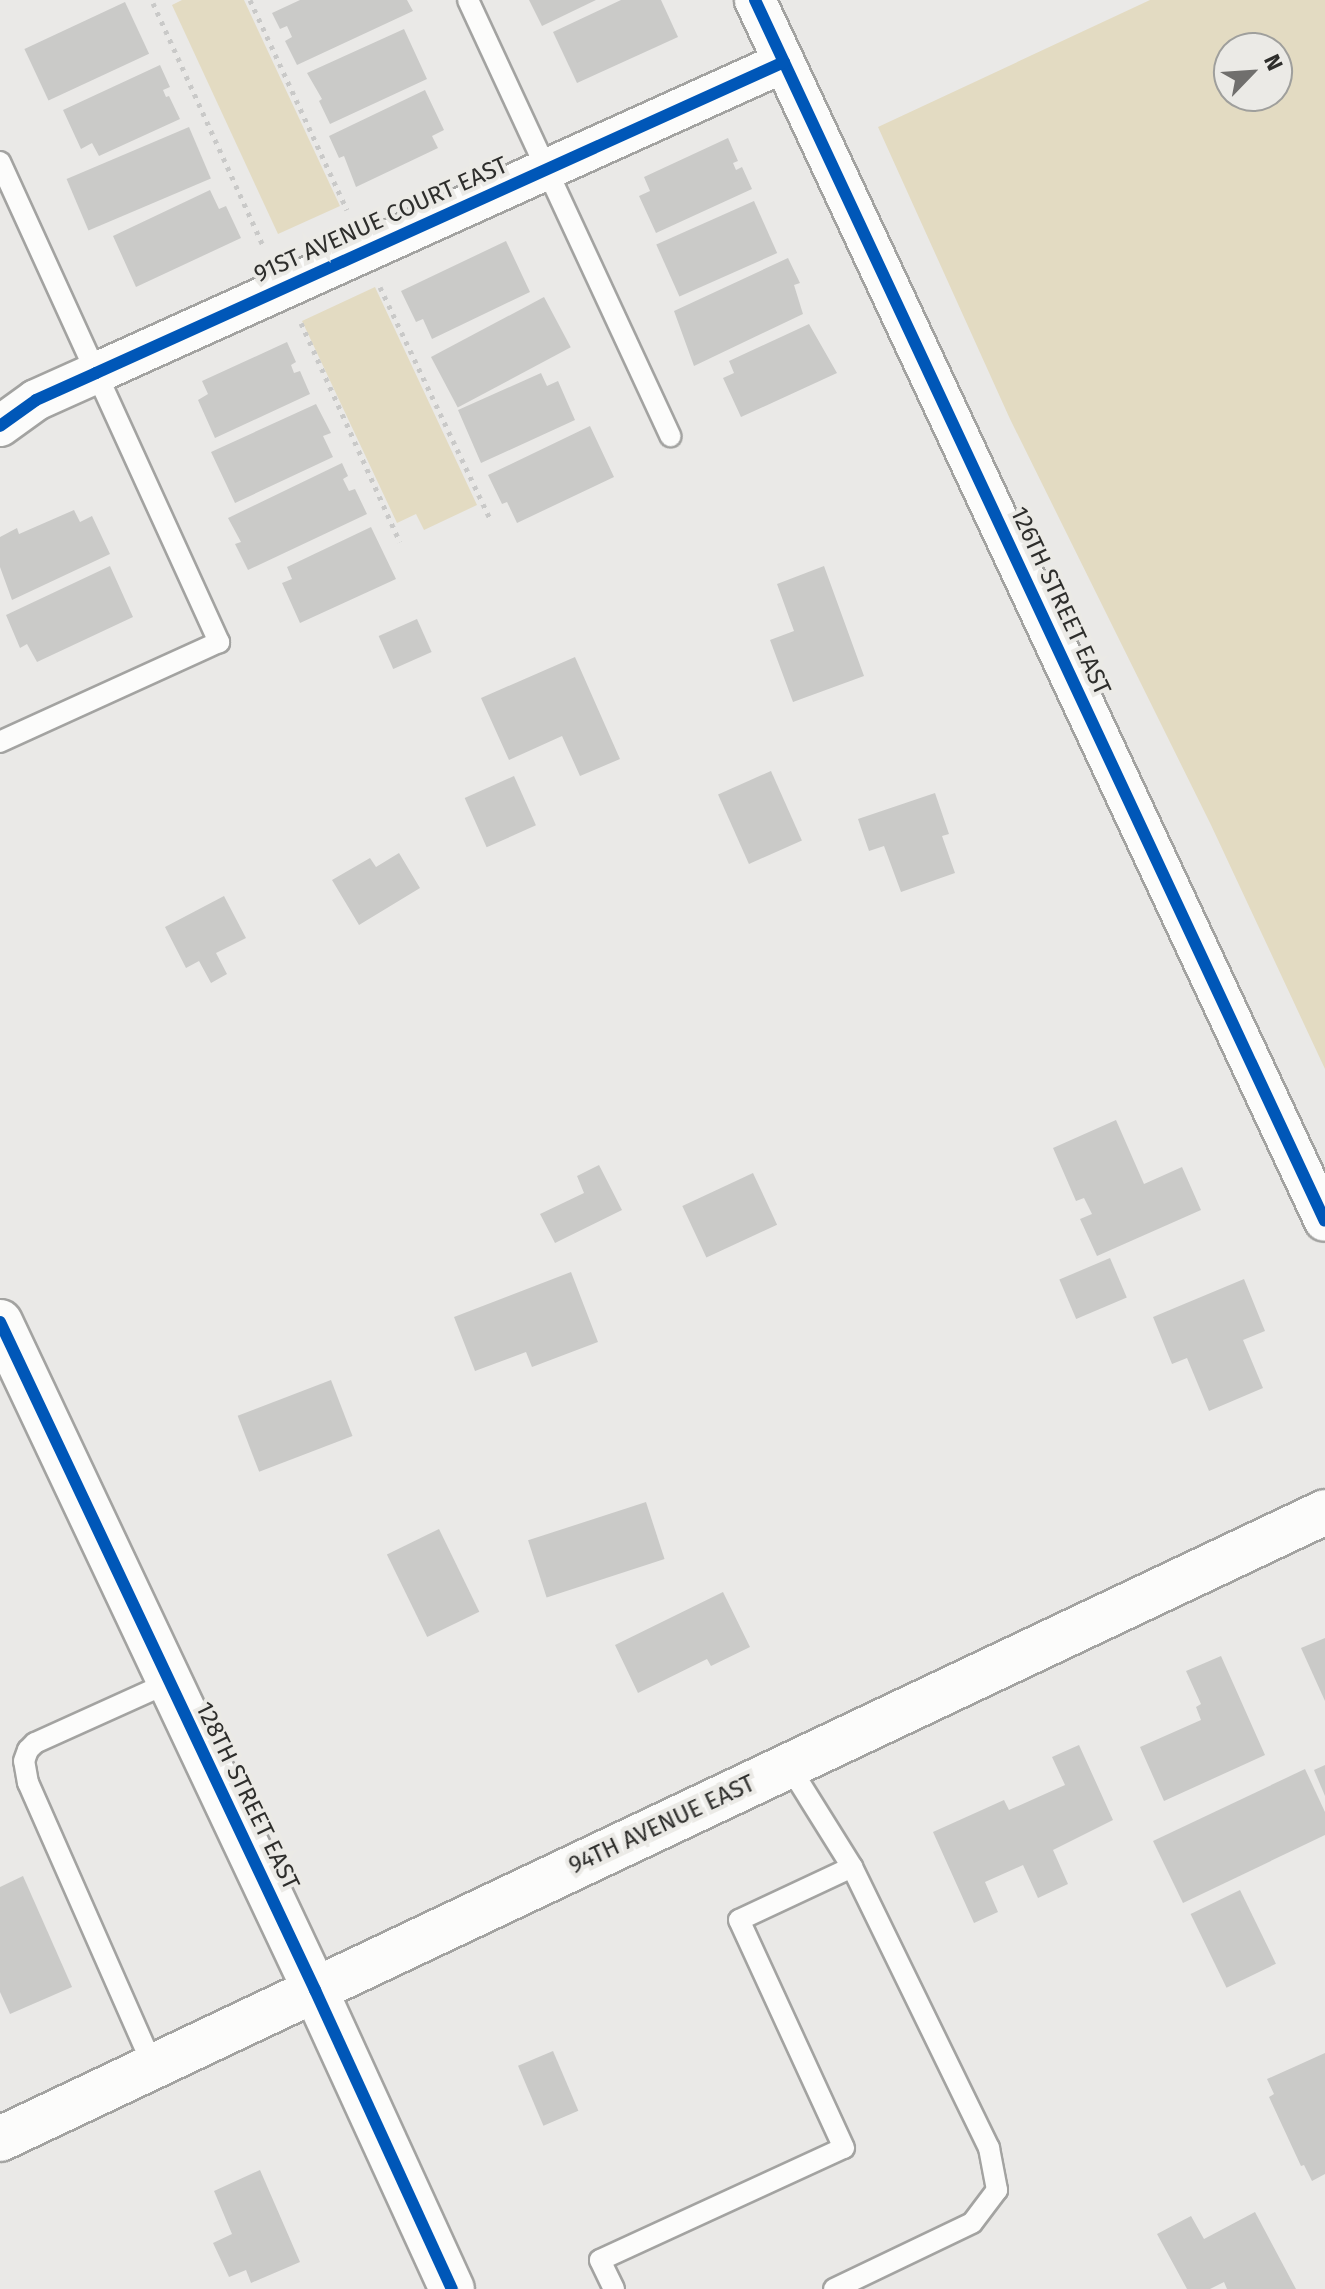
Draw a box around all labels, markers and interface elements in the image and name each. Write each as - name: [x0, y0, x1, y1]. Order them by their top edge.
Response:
- north arrow: [1213, 32, 1293, 112]
- text: N: [1258, 50, 1289, 75]
- street label: 91ST AVENUE COURT EAST: [250, 151, 512, 289]
- street label: 126TH STREET EAST: [1004, 502, 1116, 700]
- street label: 128TH STREET EAST: [189, 1697, 305, 1895]
- street label: 94TH AVENUE EAST: [565, 1769, 759, 1881]

